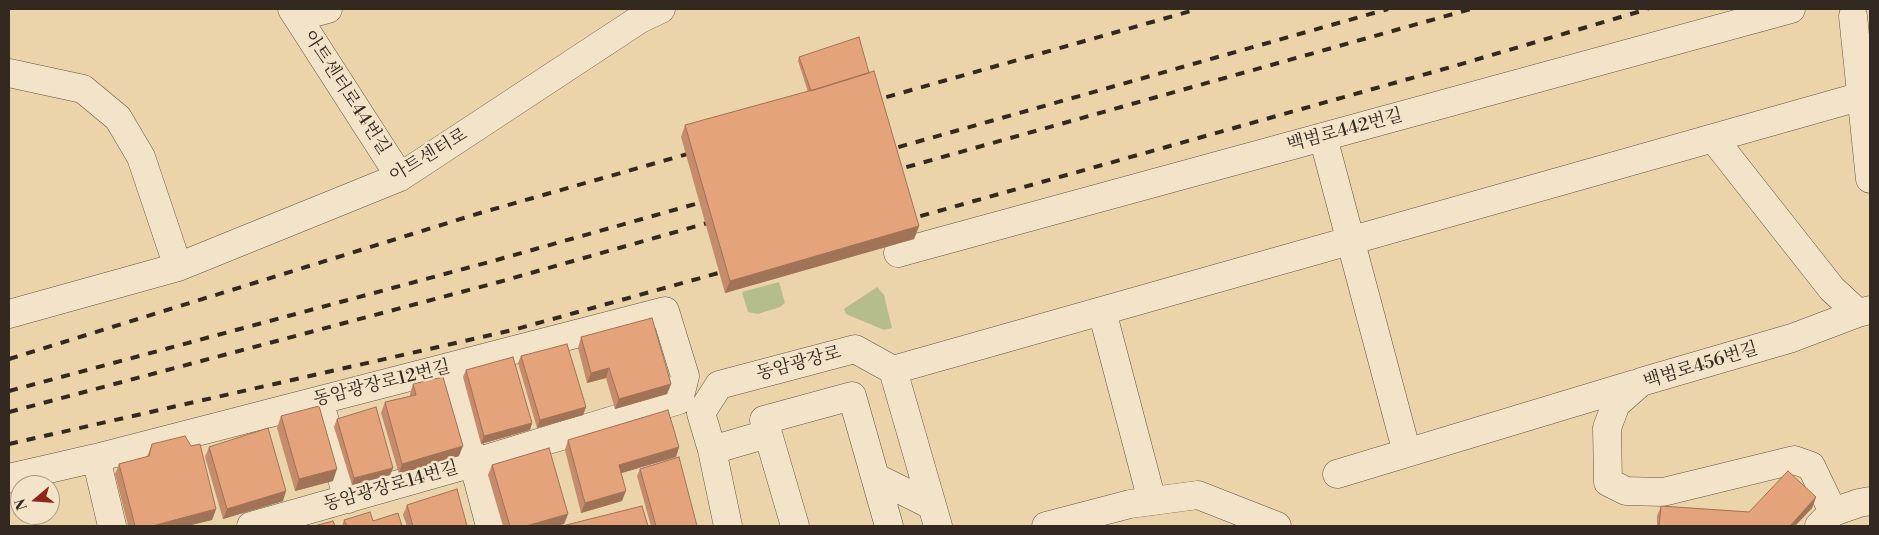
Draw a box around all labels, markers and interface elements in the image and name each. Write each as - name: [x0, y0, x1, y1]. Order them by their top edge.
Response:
- street label: 아트센터로44번길: [298, 27, 394, 159]
- street label: 백범로442번길: [1285, 105, 1405, 157]
- street label: 아트센터로: [386, 124, 472, 188]
- street label: 백범로456번길: [1641, 338, 1761, 394]
- street label: 동암광장로: [754, 342, 844, 386]
- street label: 동암광장로12번길: [311, 357, 453, 411]
- street label: 동암광장로14번길: [321, 457, 461, 517]
- north arrow: [10, 475, 60, 525]
- text: N: [11, 496, 32, 512]

